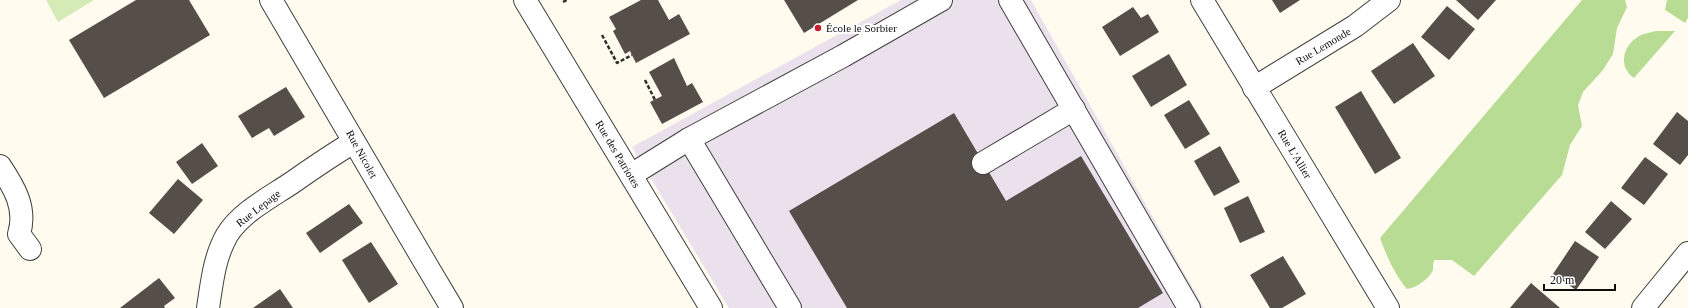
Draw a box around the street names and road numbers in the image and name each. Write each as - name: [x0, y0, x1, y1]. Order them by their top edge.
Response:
- street label: Rue Lemonde: [1293, 25, 1353, 67]
- street label: Rue des Patriotes: [593, 118, 643, 190]
- street label: Rue L'Allier: [1276, 127, 1314, 181]
- street label: Rue Nicolet: [344, 128, 380, 180]
- street label: Rue Lepage: [233, 187, 283, 229]

